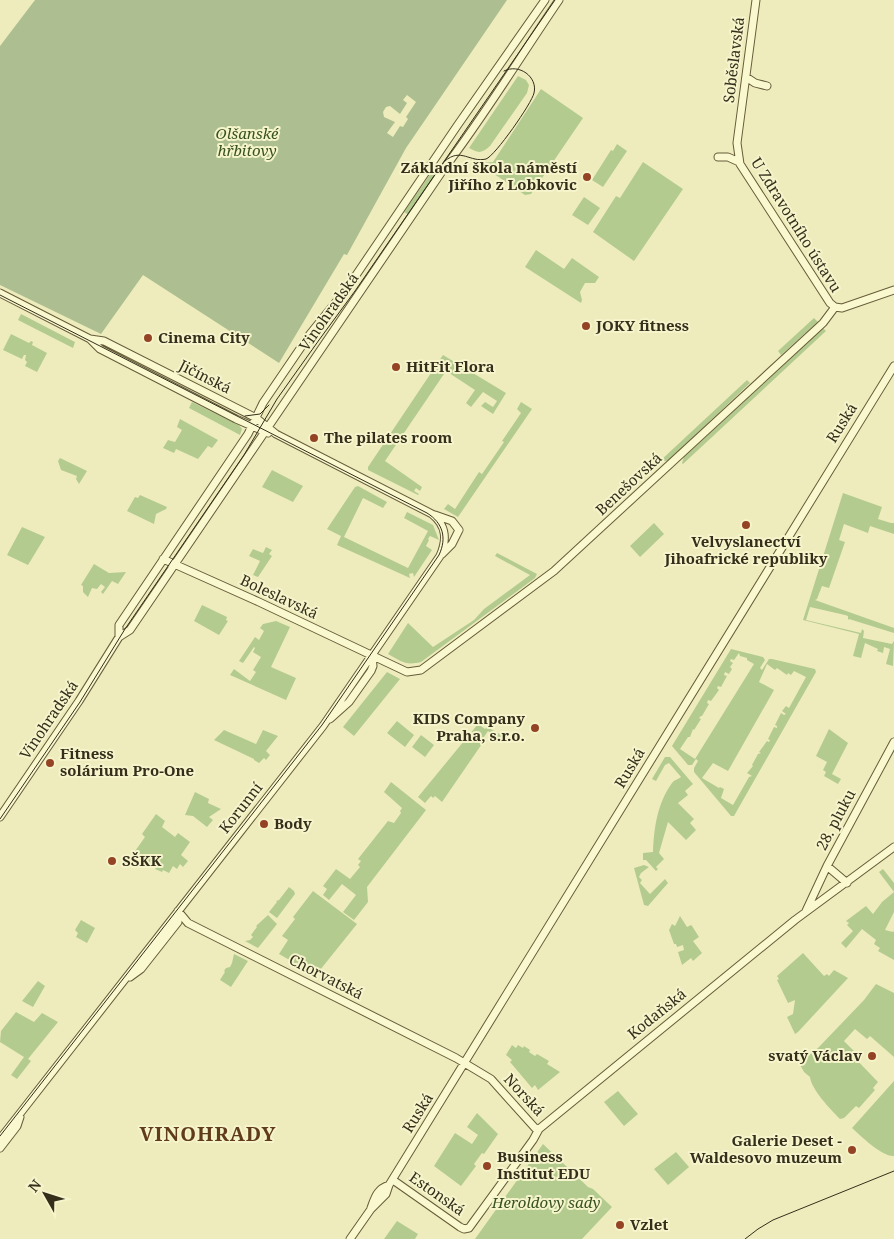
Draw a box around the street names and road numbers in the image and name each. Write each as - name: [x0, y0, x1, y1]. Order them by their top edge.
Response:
- street label: Soběslavská: [718, 16, 748, 104]
- street label: U Zdravotního ústavu: [747, 153, 847, 296]
- street label: Vinohradská: [294, 268, 363, 355]
- street label: Jičínská: [175, 354, 235, 398]
- street label: Ruská: [821, 399, 861, 446]
- street label: Benešovská: [591, 447, 666, 519]
- street label: Boleslavská: [237, 569, 322, 623]
- street label: Vinohradská: [14, 676, 82, 763]
- street label: Ruská: [609, 744, 649, 791]
- street label: Korunní: [214, 778, 267, 837]
- street label: 28. pluku: [811, 785, 860, 853]
- street label: Chorvatská: [286, 949, 367, 1003]
- street label: Kodaňská: [623, 983, 690, 1043]
- street label: Norská: [500, 1069, 549, 1120]
- street label: Ruská: [397, 1089, 437, 1136]
- street label: Estonská: [406, 1167, 469, 1220]

